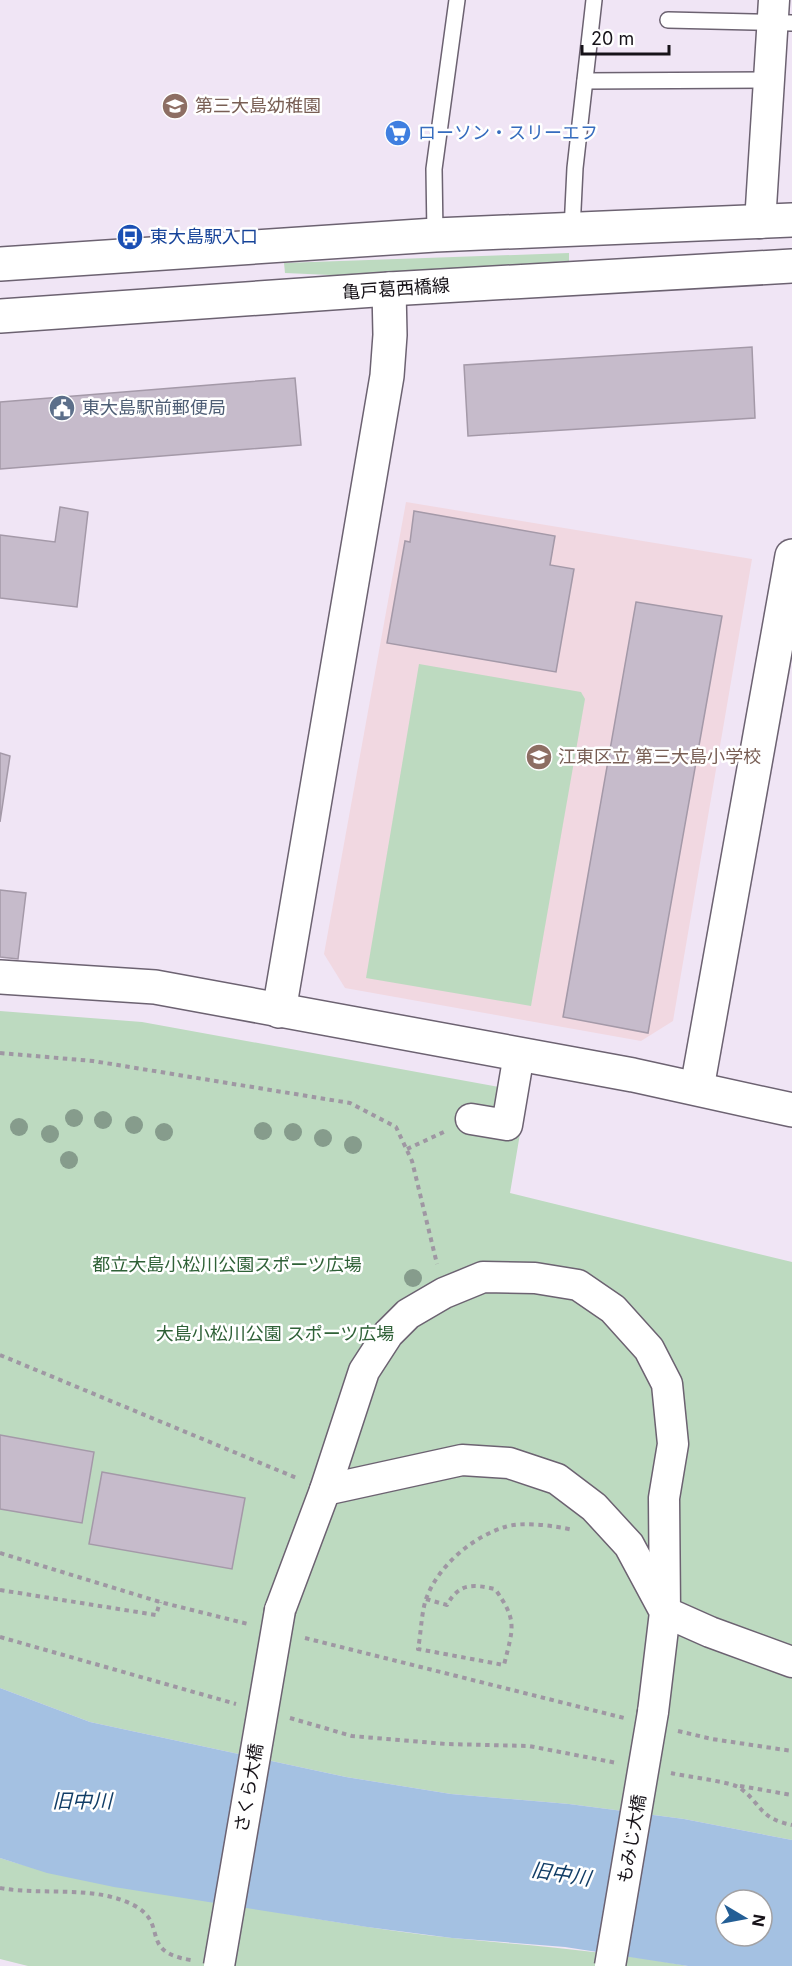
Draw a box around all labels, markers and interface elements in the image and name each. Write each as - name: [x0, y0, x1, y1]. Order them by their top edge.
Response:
- scale bar: [582, 18, 669, 56]
- text: 20 m: [591, 28, 634, 49]
- school or university icon: 第三大島幼稚園: [160, 91, 190, 121]
- place label: 第三大島幼稚園: [195, 95, 321, 116]
- supermarket icon: ローソン・スリーエフ: [383, 118, 413, 148]
- place label: ローソン・スリーエフ: [418, 122, 598, 143]
- bus stop icon: 東大島駅入口: [115, 222, 145, 252]
- place label: 東大島駅入口: [150, 226, 258, 247]
- street label: 亀戸葛西橋線: [341, 274, 451, 303]
- public building icon: 東大島駅前郵便局: [47, 393, 77, 423]
- place label: 東大島駅前郵便局: [82, 397, 226, 418]
- school or university icon: 江東区立 第三大島小学校: [524, 742, 554, 772]
- place label: 江東区立 第三大島小学校: [558, 746, 761, 767]
- park label: 都立大島小松川公園スポーツ広場: [92, 1254, 362, 1275]
- park label: 大島小松川公園 スポーツ広場: [156, 1323, 394, 1344]
- street label: さくら大橋: [230, 1742, 267, 1834]
- water label: 旧中川: [52, 1789, 114, 1813]
- street label: もみじ大橋: [613, 1793, 650, 1885]
- water label: 旧中川: [529, 1857, 594, 1891]
- north arrow: [714, 1888, 774, 1948]
- text: N: [748, 1913, 770, 1928]

